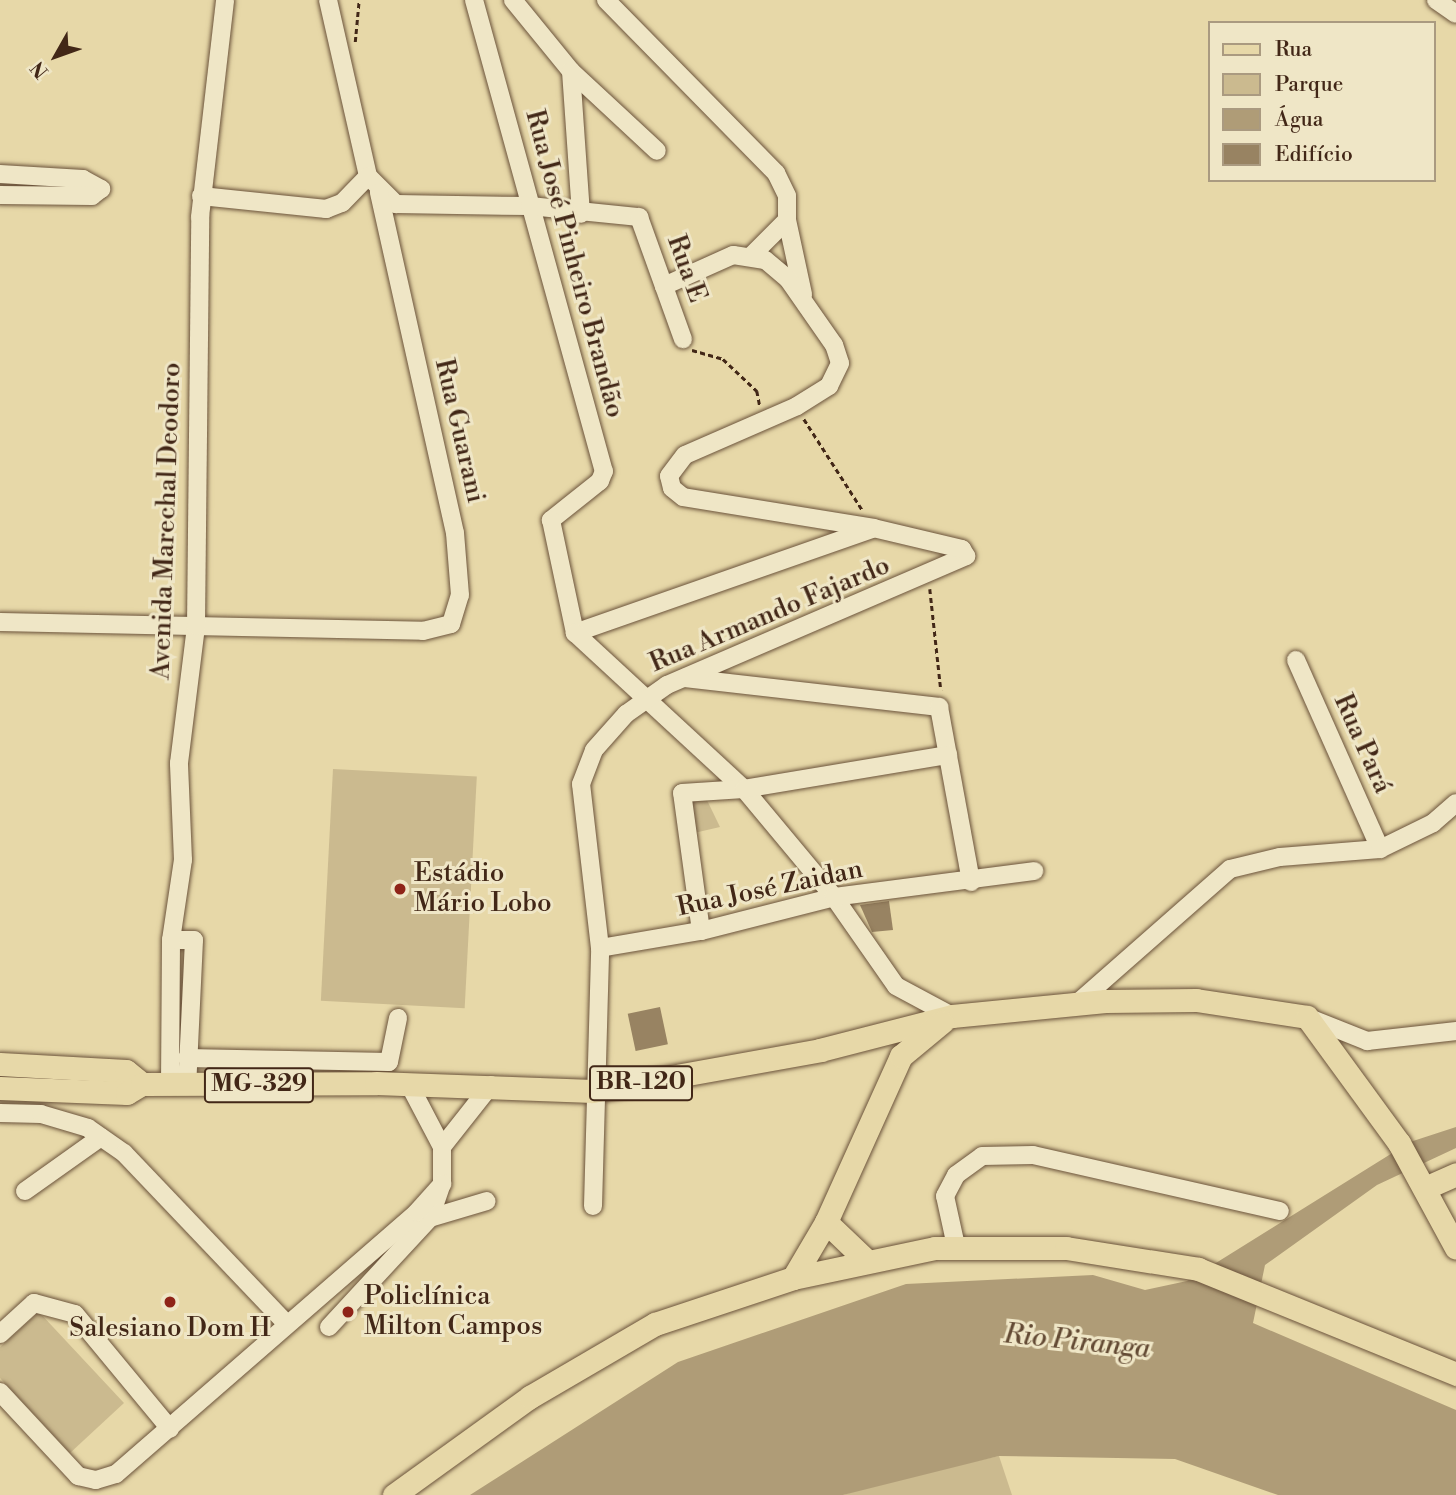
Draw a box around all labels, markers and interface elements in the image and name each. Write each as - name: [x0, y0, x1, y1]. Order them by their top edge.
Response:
- north arrow: [21, 21, 91, 91]
- legend: [1208, 21, 1435, 182]
- text: Rua: [1275, 37, 1312, 63]
- text: N: [26, 56, 54, 83]
- text: Parque: [1275, 72, 1343, 98]
- street label: Rua José Pinheiro Brandão: [518, 107, 630, 421]
- text: Água: [1275, 107, 1323, 133]
- text: Edifício: [1275, 142, 1353, 168]
- street label: Rua E: [659, 231, 713, 307]
- street label: Rua Guarani: [427, 356, 491, 506]
- street label: Avenida Marechal Deodoro: [146, 362, 188, 680]
- street label: Rua Armando Fajardo: [645, 550, 895, 680]
- street label: Rua Pará: [1326, 690, 1398, 798]
- street label: Rua José Zaidan: [674, 854, 866, 924]
- place label: Estádio Mário Lobo: [414, 858, 552, 920]
- marker: Estádio Mário Lobo: [392, 881, 408, 897]
- road number: BR-120: [588, 1063, 694, 1104]
- road number: MG-329: [203, 1064, 315, 1106]
- place label: Policlínica Milton Campos: [364, 1281, 542, 1342]
- marker: Salesiano Dom H: [162, 1294, 178, 1310]
- marker: Policlínica Milton Campos: [338, 1302, 358, 1322]
- place label: Salesiano Dom H: [69, 1313, 271, 1345]
- water label: Rio Piranga: [1002, 1318, 1152, 1366]

